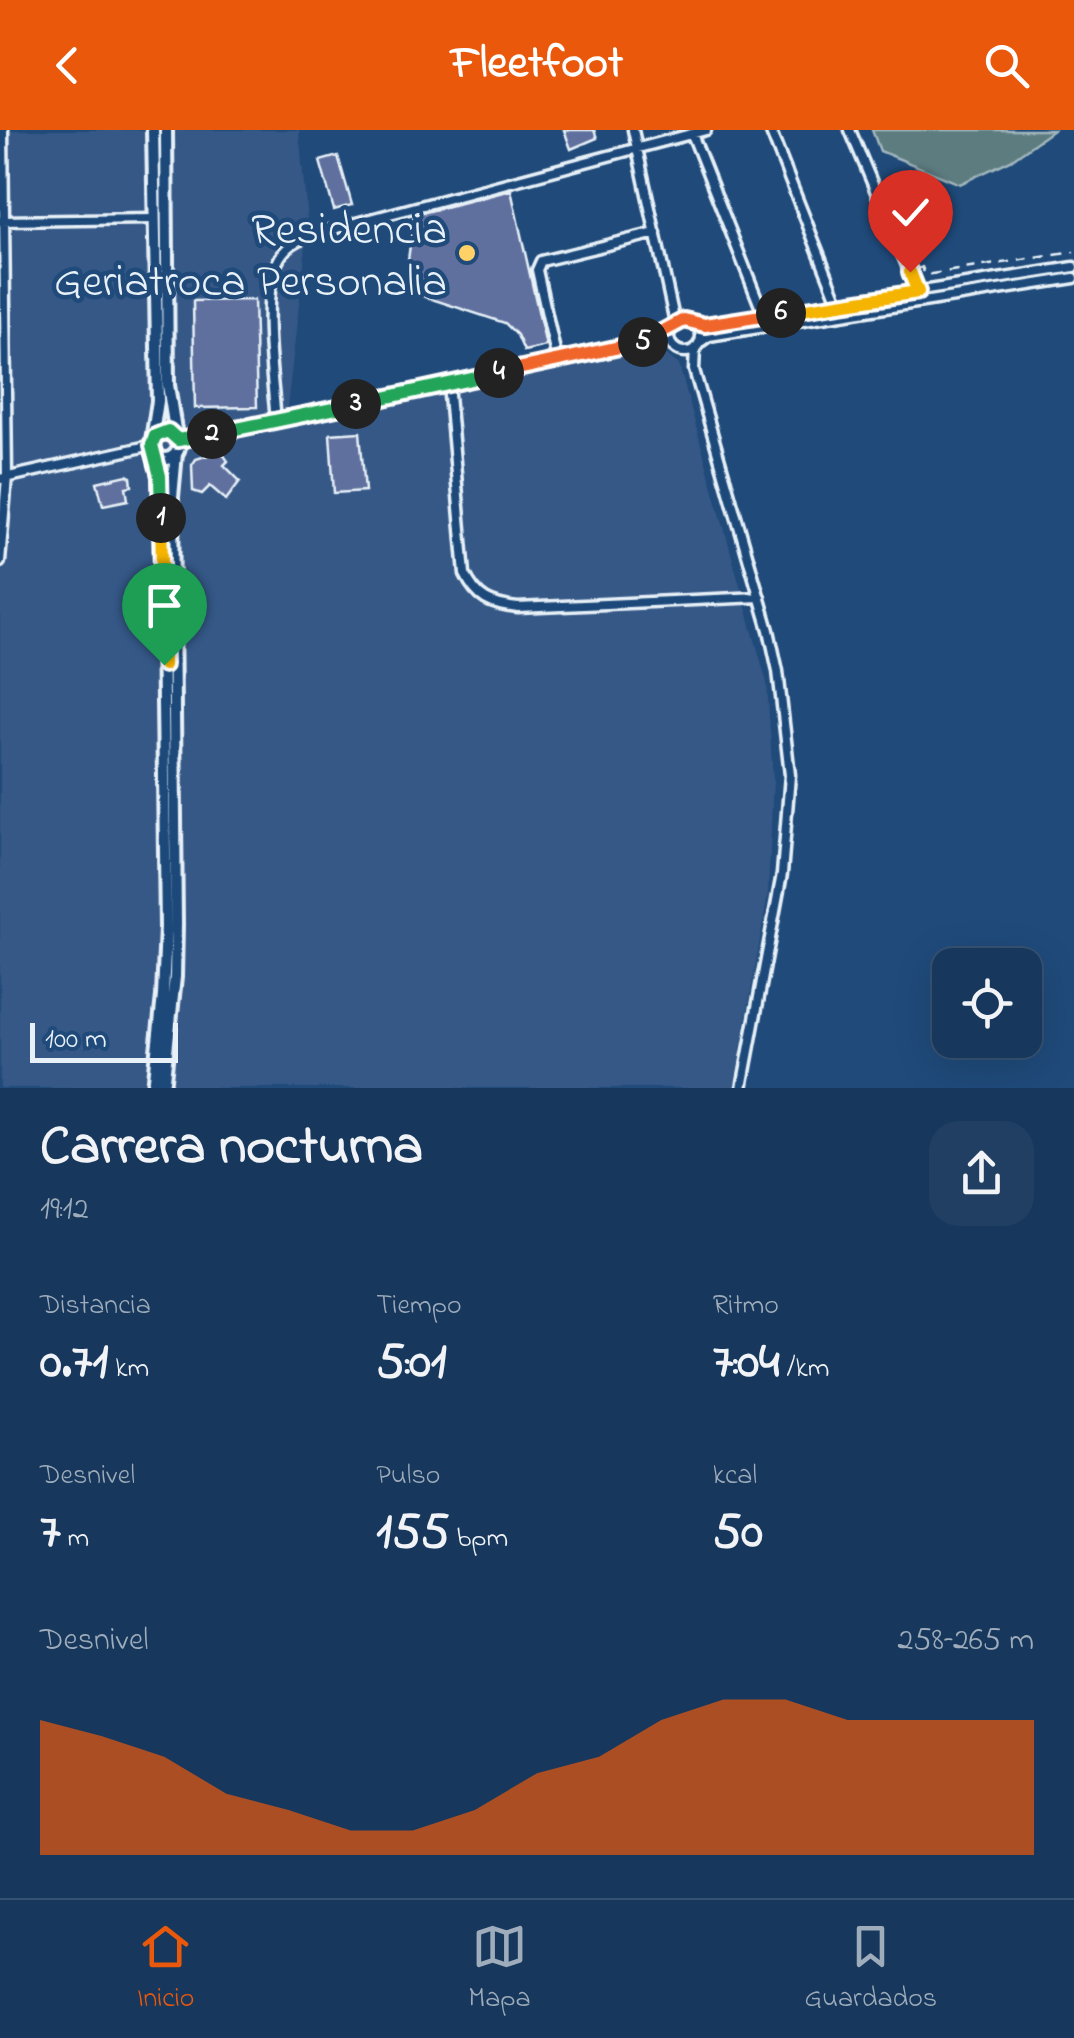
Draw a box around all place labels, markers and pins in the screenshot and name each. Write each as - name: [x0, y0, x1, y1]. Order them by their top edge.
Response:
- pin: [868, 170, 953, 273]
- place label: Residencia Geriatroca Personalia: [54, 199, 447, 317]
- marker: Residencia Geriatroca Personalia: [456, 242, 478, 264]
- pin: 6: [756, 288, 806, 338]
- pin: 5: [618, 317, 668, 367]
- pin: 4: [474, 348, 524, 398]
- pin: 3: [331, 379, 381, 429]
- pin: 2: [187, 409, 237, 459]
- pin: 1: [136, 493, 186, 543]
- pin: [122, 563, 207, 666]

